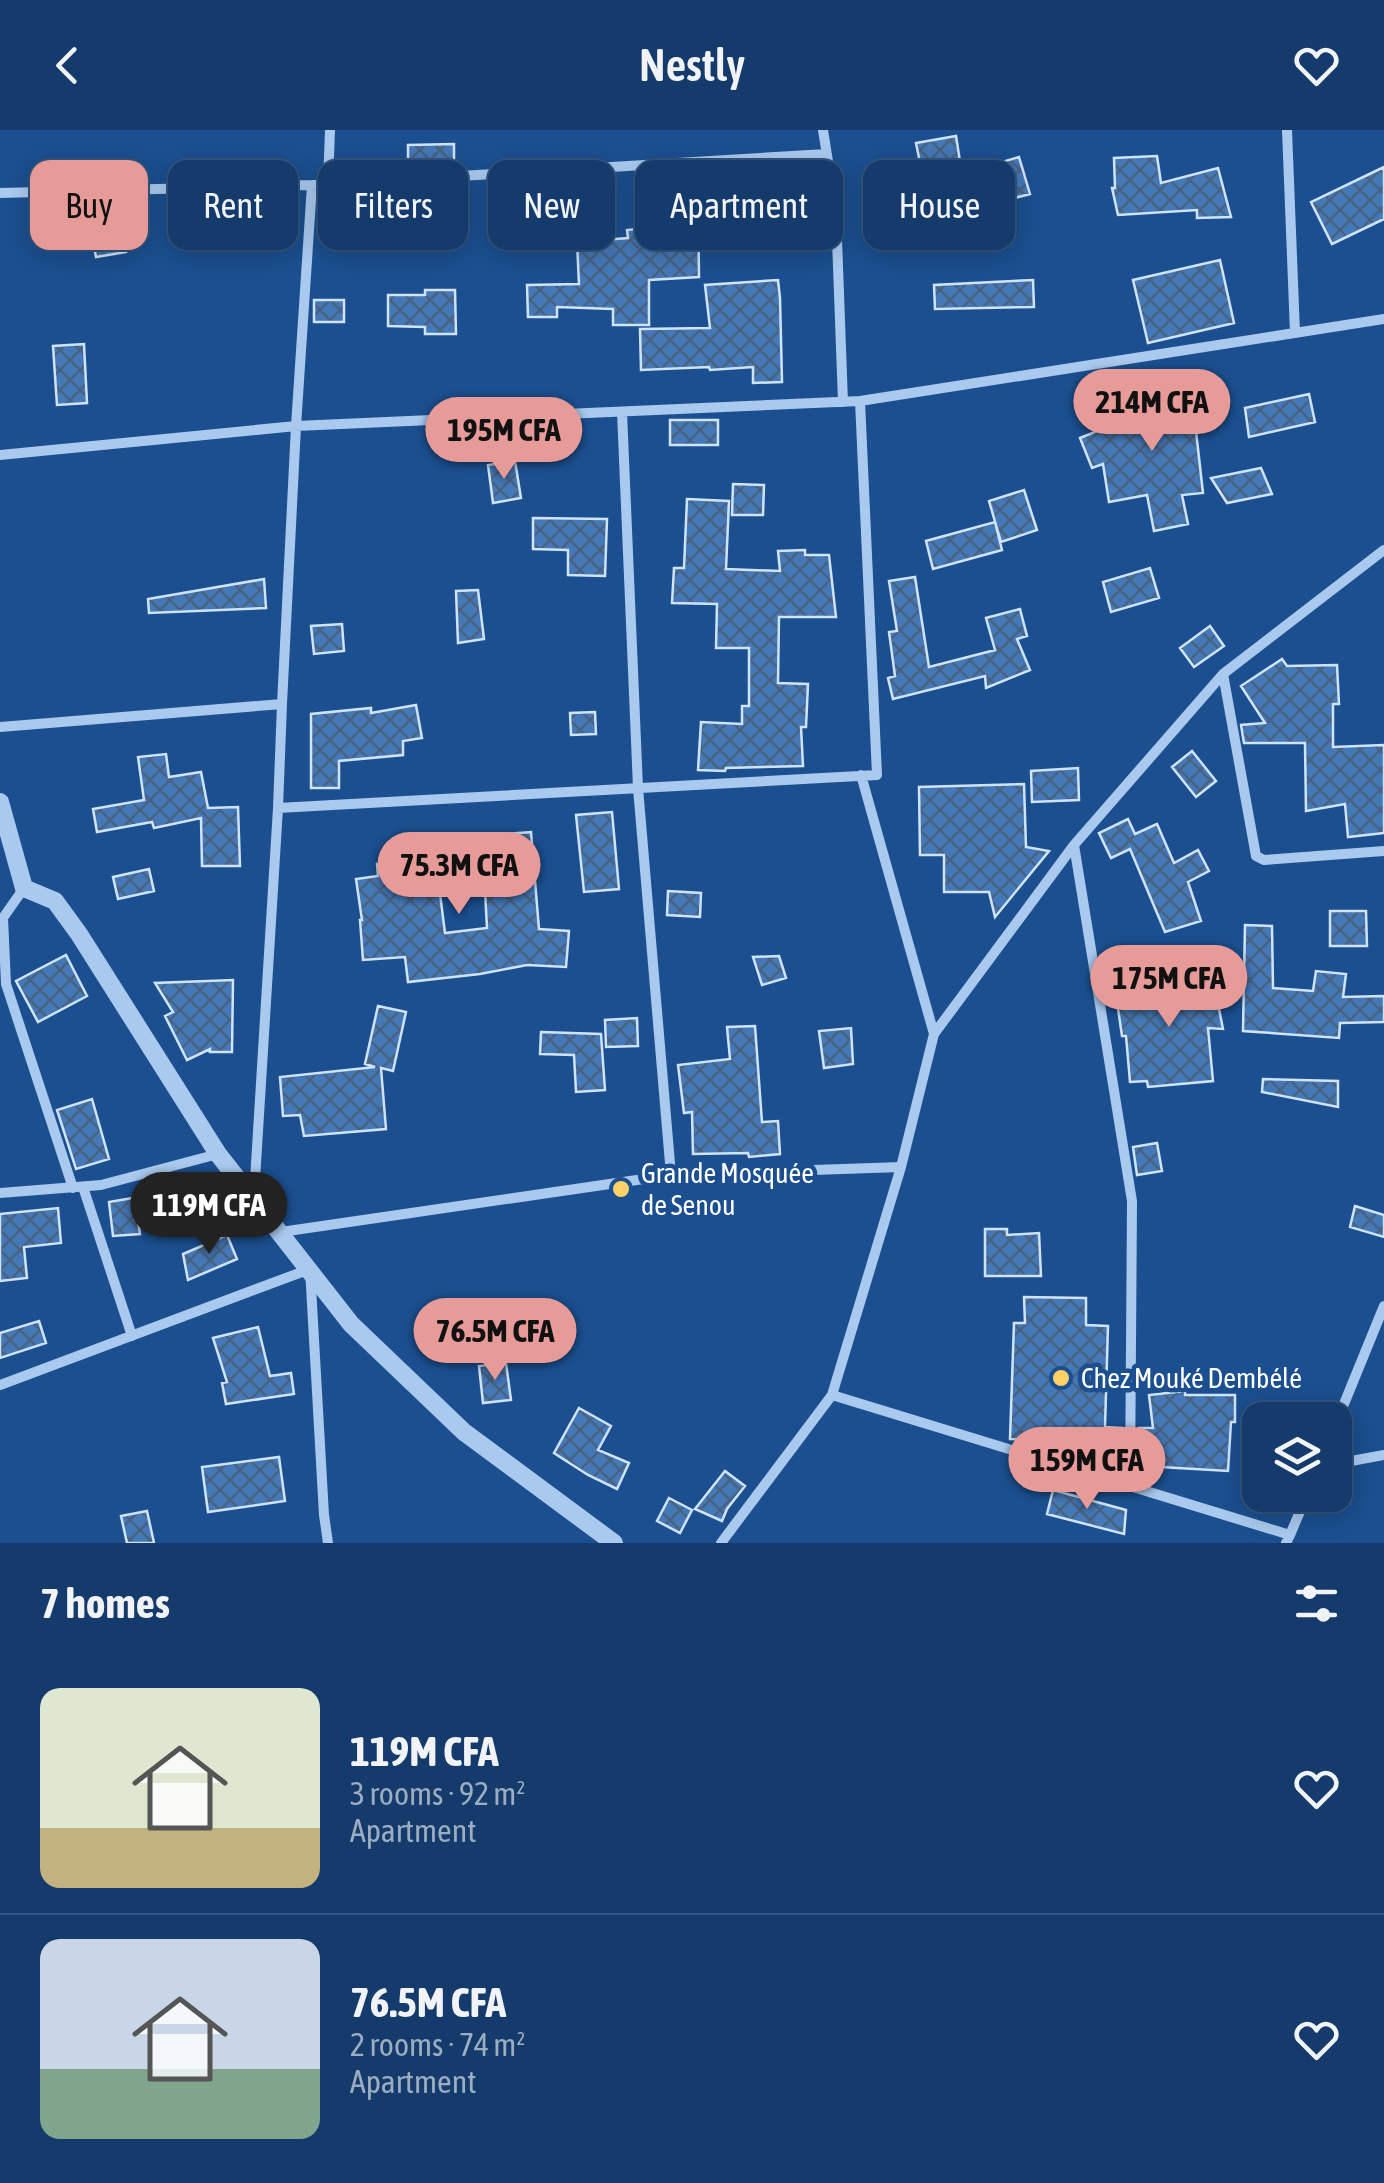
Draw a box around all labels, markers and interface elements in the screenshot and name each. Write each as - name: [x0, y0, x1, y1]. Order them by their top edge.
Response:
- icon: back: [40, 38, 95, 93]
- icon: heart: [1289, 38, 1344, 93]
- text: Nestly: [639, 39, 745, 91]
- chip: Buy: [30, 160, 148, 250]
- chip: Rent: [168, 160, 298, 250]
- chip: Filters: [318, 160, 468, 250]
- chip: New: [488, 160, 615, 250]
- chip: Apartment: [635, 160, 843, 250]
- chip: House: [863, 160, 1015, 250]
- pin: 214M CFA: [1049, 369, 1255, 454]
- text: 214M CFA: [1095, 383, 1209, 420]
- pin: 195M CFA: [401, 397, 607, 482]
- text: 195M CFA: [447, 411, 561, 448]
- pin: 75.3M CFA: [345, 832, 573, 917]
- text: 75.3M CFA: [400, 846, 518, 883]
- pin: 175M CFA: [1066, 945, 1272, 1030]
- text: 175M CFA: [1112, 959, 1226, 996]
- place label: Grande Mosquée de Senou: [641, 1157, 814, 1221]
- pin: 119M CFA: [106, 1172, 312, 1257]
- marker: Grande Mosquée de Senou: [610, 1178, 632, 1200]
- text: 119M CFA: [152, 1186, 266, 1223]
- pin: 76.5M CFA: [381, 1298, 609, 1383]
- text: 76.5M CFA: [436, 1312, 554, 1349]
- place label: Chez Mouké Dembélé: [1081, 1362, 1302, 1394]
- marker: Chez Mouké Dembélé: [1050, 1367, 1072, 1389]
- map controls: [1242, 1402, 1352, 1512]
- button: layers: [1242, 1402, 1352, 1512]
- pin: 159M CFA: [984, 1427, 1190, 1512]
- text: 159M CFA: [1030, 1441, 1144, 1478]
- icon: filters: [1289, 1576, 1344, 1631]
- text: 7 homes: [40, 1579, 170, 1627]
- text: 119M CFA: [350, 1727, 499, 1775]
- icon: home: [120, 1728, 240, 1848]
- icon: heart: [1289, 1761, 1344, 1816]
- text: 3 rooms · 92 m²: [350, 1775, 525, 1812]
- text: Apartment: [350, 1812, 476, 1849]
- text: 76.5M CFA: [350, 1978, 506, 2026]
- icon: home: [120, 1979, 240, 2099]
- icon: heart: [1289, 2012, 1344, 2067]
- text: 2 rooms · 74 m²: [350, 2026, 525, 2063]
- text: Apartment: [350, 2063, 476, 2100]

